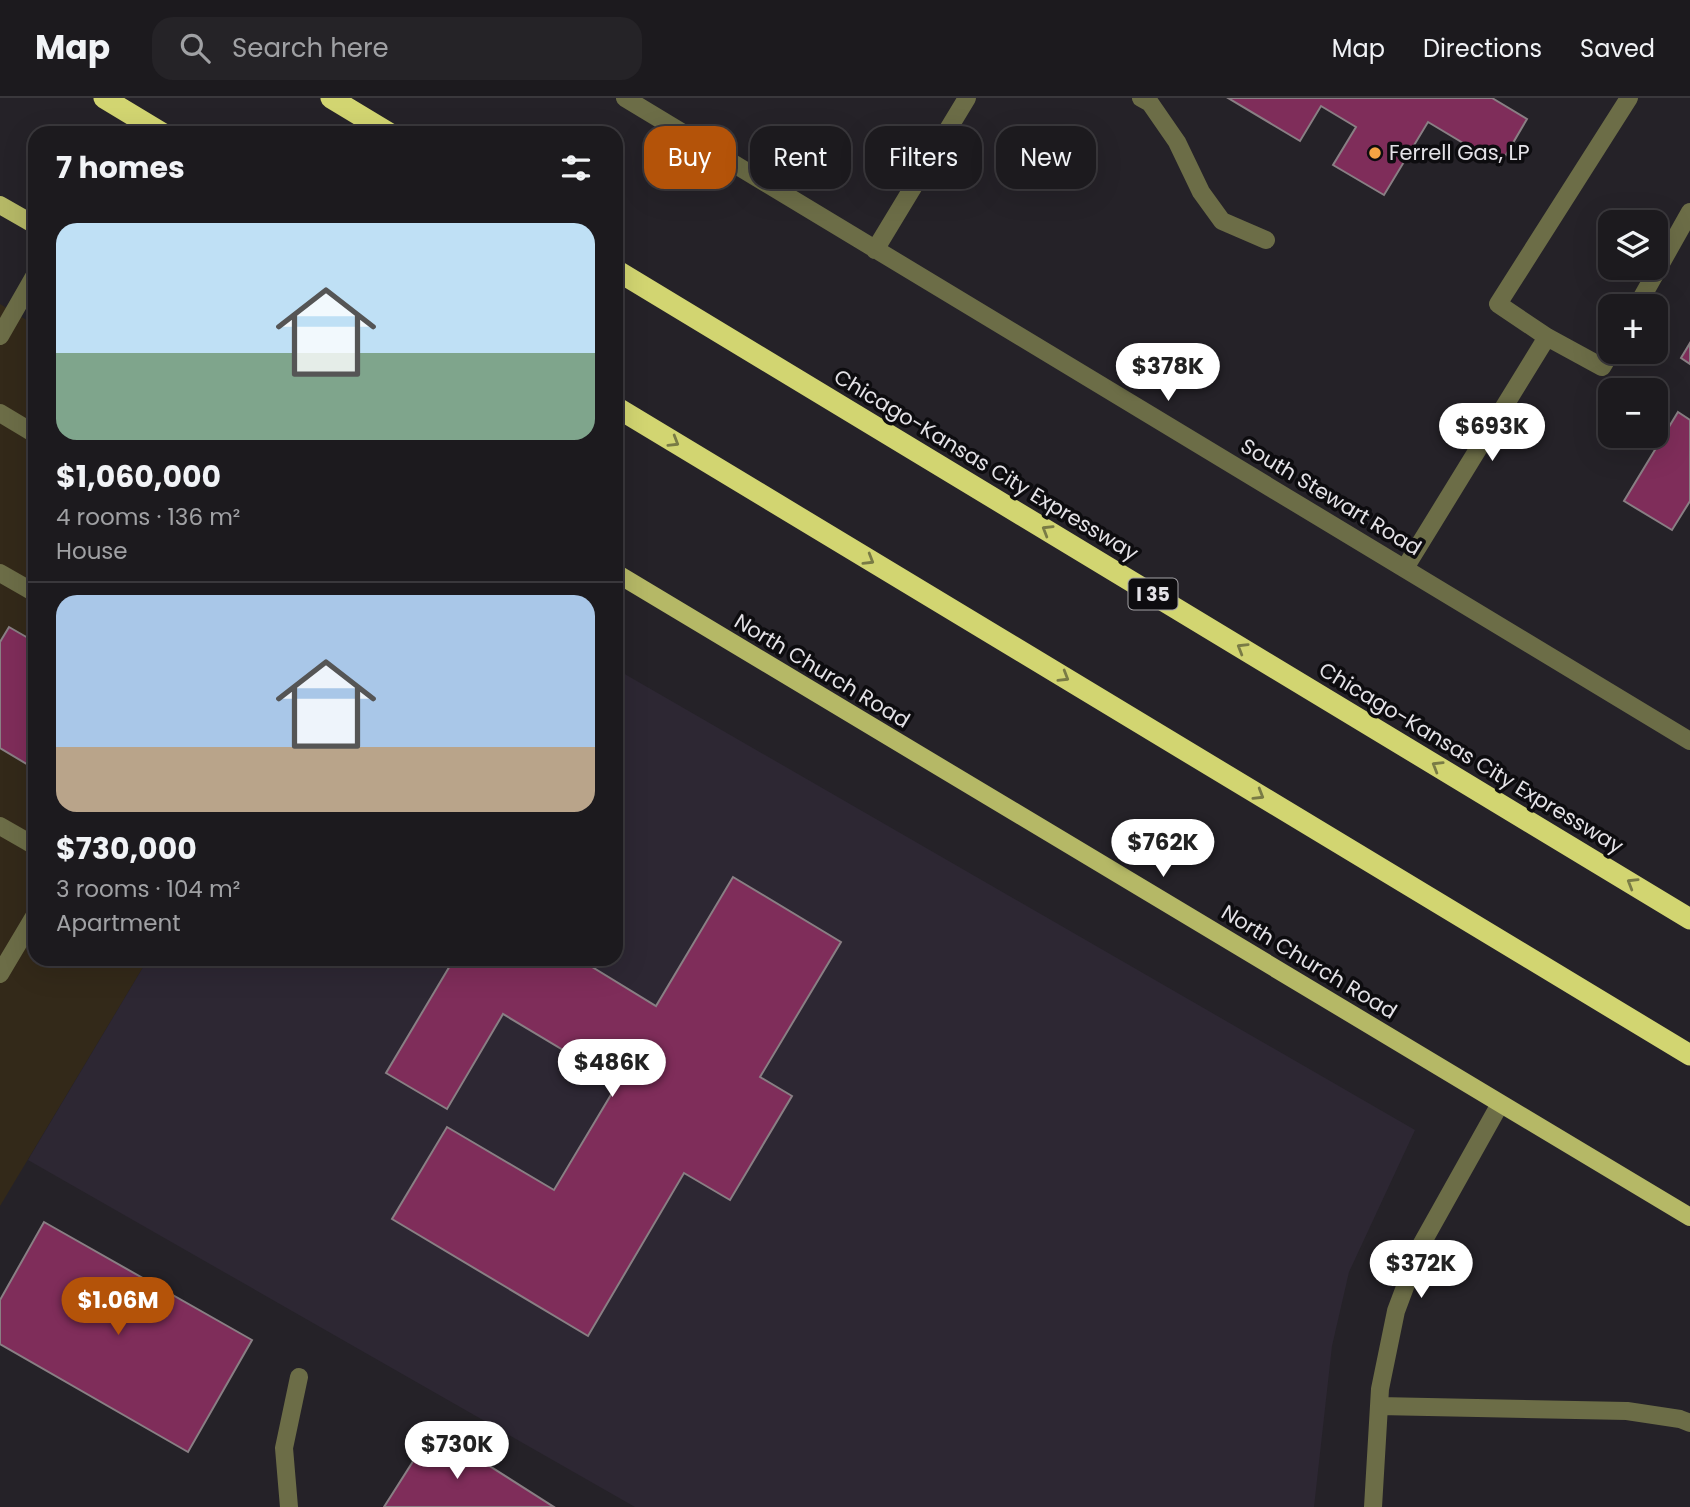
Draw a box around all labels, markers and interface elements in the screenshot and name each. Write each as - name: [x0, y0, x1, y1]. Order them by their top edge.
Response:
- search box: [152, 17, 642, 80]
- text: Map: [35, 24, 110, 71]
- icon: search: [176, 29, 214, 67]
- text: Search here: [232, 30, 389, 66]
- text: Map: [1332, 32, 1385, 65]
- text: Directions: [1423, 32, 1542, 65]
- text: Saved: [1580, 32, 1655, 65]
- chip: Buy: [644, 126, 736, 189]
- chip: Rent: [750, 126, 851, 189]
- chip: Filters: [865, 126, 982, 189]
- chip: New: [996, 126, 1096, 189]
- place label: Ferrell Gas, LP: [1389, 138, 1530, 167]
- marker: Ferrell Gas, LP: [1367, 145, 1383, 161]
- text: 7 homes: [56, 146, 185, 189]
- icon: filters: [557, 149, 595, 187]
- map controls: [1598, 210, 1668, 448]
- button: layers: [1598, 210, 1668, 280]
- icon: home: [263, 269, 389, 395]
- button: +: [1598, 294, 1668, 364]
- pin: $378K: [1119, 344, 1217, 403]
- text: $378K: [1132, 350, 1204, 382]
- street label: Chicago-Kansas City Expressway: [829, 362, 1144, 567]
- button: −: [1598, 378, 1668, 448]
- pin: $693K: [1443, 404, 1541, 463]
- text: $693K: [1455, 410, 1529, 442]
- street label: South Stewart Road: [1236, 431, 1427, 562]
- one-way arrow: [667, 434, 680, 447]
- text: $1,060,000: [56, 455, 221, 498]
- text: 4 rooms · 136 m²: [56, 501, 240, 533]
- one-way arrow: [1042, 526, 1055, 539]
- text: House: [56, 535, 128, 567]
- one-way arrow: [862, 552, 875, 565]
- road number: I 35: [1128, 579, 1178, 610]
- street label: North Church Road: [729, 607, 915, 735]
- icon: home: [263, 641, 389, 767]
- one-way arrow: [1237, 643, 1250, 656]
- street label: Chicago-Kansas City Expressway: [1314, 655, 1629, 860]
- one-way arrow: [1057, 669, 1070, 682]
- one-way arrow: [1431, 761, 1444, 774]
- one-way arrow: [1251, 787, 1264, 800]
- pin: $762K: [1114, 820, 1212, 879]
- text: $762K: [1127, 826, 1199, 858]
- text: $730,000: [56, 827, 197, 870]
- text: 3 rooms · 104 m²: [56, 873, 240, 905]
- one-way arrow: [1626, 879, 1639, 892]
- street label: North Church Road: [1216, 898, 1402, 1026]
- text: Apartment: [56, 907, 181, 939]
- pin: $486K: [563, 1040, 661, 1099]
- text: $486K: [574, 1046, 650, 1078]
- pin: $372K: [1372, 1240, 1470, 1300]
- text: $372K: [1386, 1247, 1456, 1279]
- pin: $1.06M: [61, 1278, 175, 1337]
- text: $1.06M: [77, 1284, 159, 1316]
- pin: $730K: [408, 1422, 506, 1481]
- text: $730K: [421, 1428, 493, 1460]

